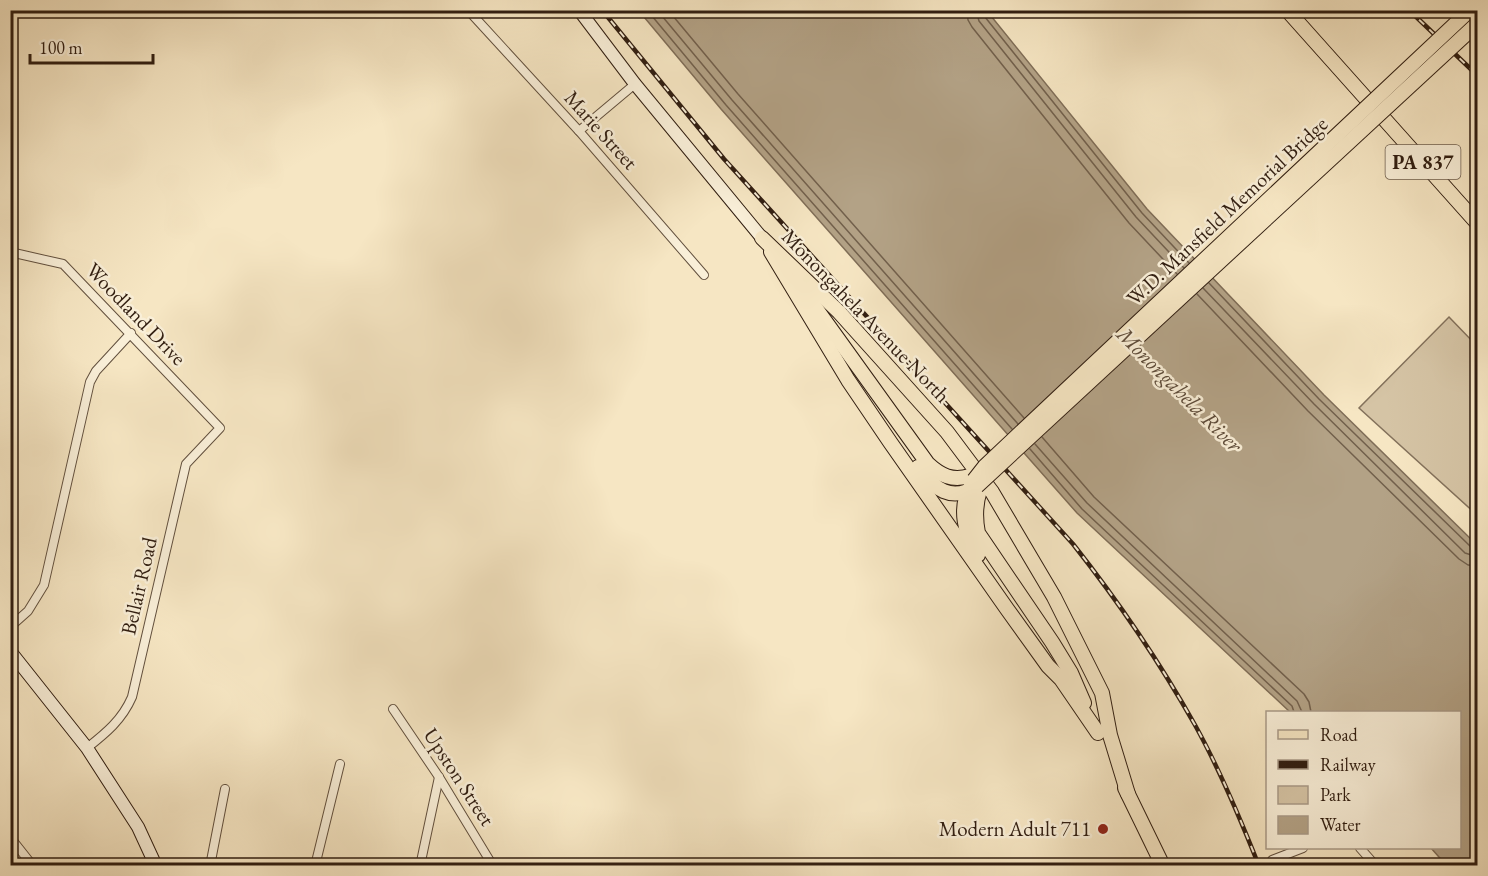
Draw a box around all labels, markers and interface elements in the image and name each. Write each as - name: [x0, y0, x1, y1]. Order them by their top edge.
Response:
- scale bar: [30, 27, 153, 65]
- text: 100 m: [39, 36, 83, 59]
- street label: Marie Street: [559, 84, 644, 175]
- street label: W.D. Mansfield Memorial Bridge: [1120, 110, 1333, 311]
- road number: PA 837: [1386, 145, 1460, 179]
- street label: Monongahela Avenue North: [776, 223, 957, 408]
- street label: Woodland Drive: [81, 257, 192, 371]
- water label: Monongahela River: [1109, 319, 1250, 460]
- street label: Bellair Road: [114, 534, 163, 637]
- legend: [1266, 711, 1461, 849]
- street label: Upston Street: [418, 723, 501, 831]
- text: Road: [1320, 723, 1359, 746]
- text: Railway: [1320, 753, 1376, 776]
- text: Park: [1320, 783, 1351, 806]
- text: Water: [1320, 813, 1361, 836]
- place label: Modern Adult 711: [939, 815, 1091, 842]
- marker: Modern Adult 711: [1096, 822, 1110, 836]

